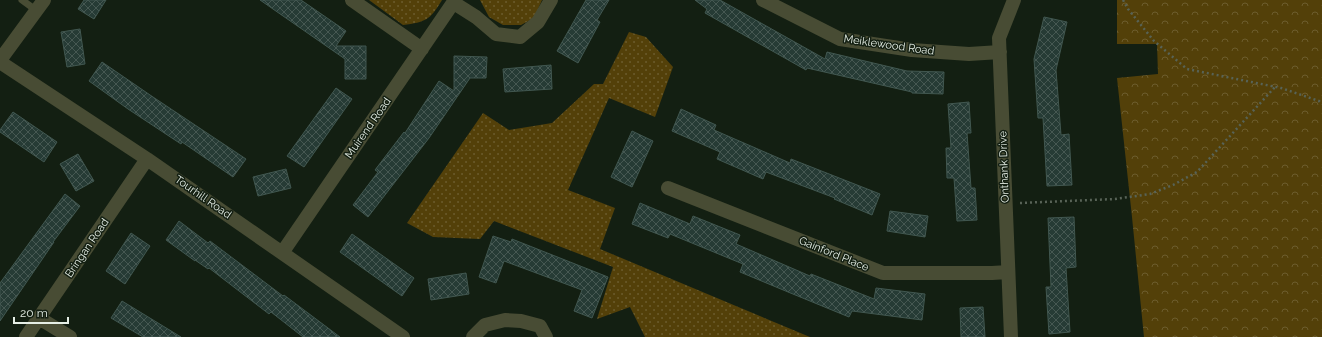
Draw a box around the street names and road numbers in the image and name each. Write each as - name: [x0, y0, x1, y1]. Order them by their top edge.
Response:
- street label: Meiklewood Road: [843, 32, 935, 58]
- street label: Muirend Road: [342, 95, 394, 161]
- street label: Onthank Drive: [996, 130, 1012, 203]
- street label: Tourhill Road: [172, 173, 234, 221]
- street label: Bringan Road: [62, 216, 112, 280]
- street label: Gainford Place: [797, 234, 871, 274]

